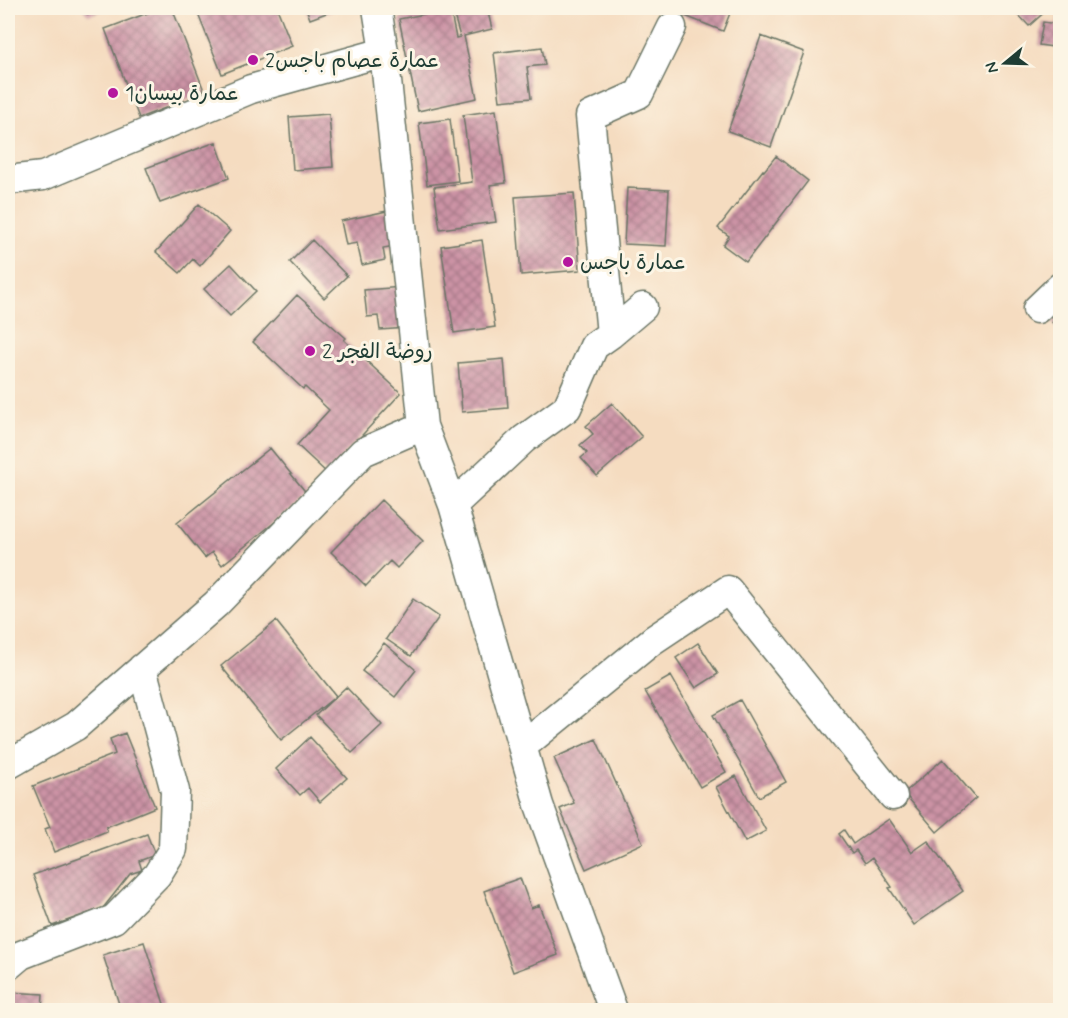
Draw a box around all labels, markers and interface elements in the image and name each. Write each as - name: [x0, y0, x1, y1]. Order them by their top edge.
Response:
- north arrow: [975, 33, 1035, 93]
- place label: عمارة عصام باجس2: [265, 47, 440, 76]
- marker: عمارة عصام باجس2: [246, 53, 260, 67]
- text: N: [981, 59, 1004, 76]
- place label: عمارة بيسان1: [125, 80, 240, 108]
- marker: عمارة بيسان1: [106, 86, 120, 100]
- place label: عمارة باجس: [580, 249, 687, 277]
- marker: عمارة باجس: [561, 255, 575, 269]
- place label: روضة الفجر 2: [322, 338, 433, 366]
- marker: روضة الفجر 2: [303, 344, 317, 358]

